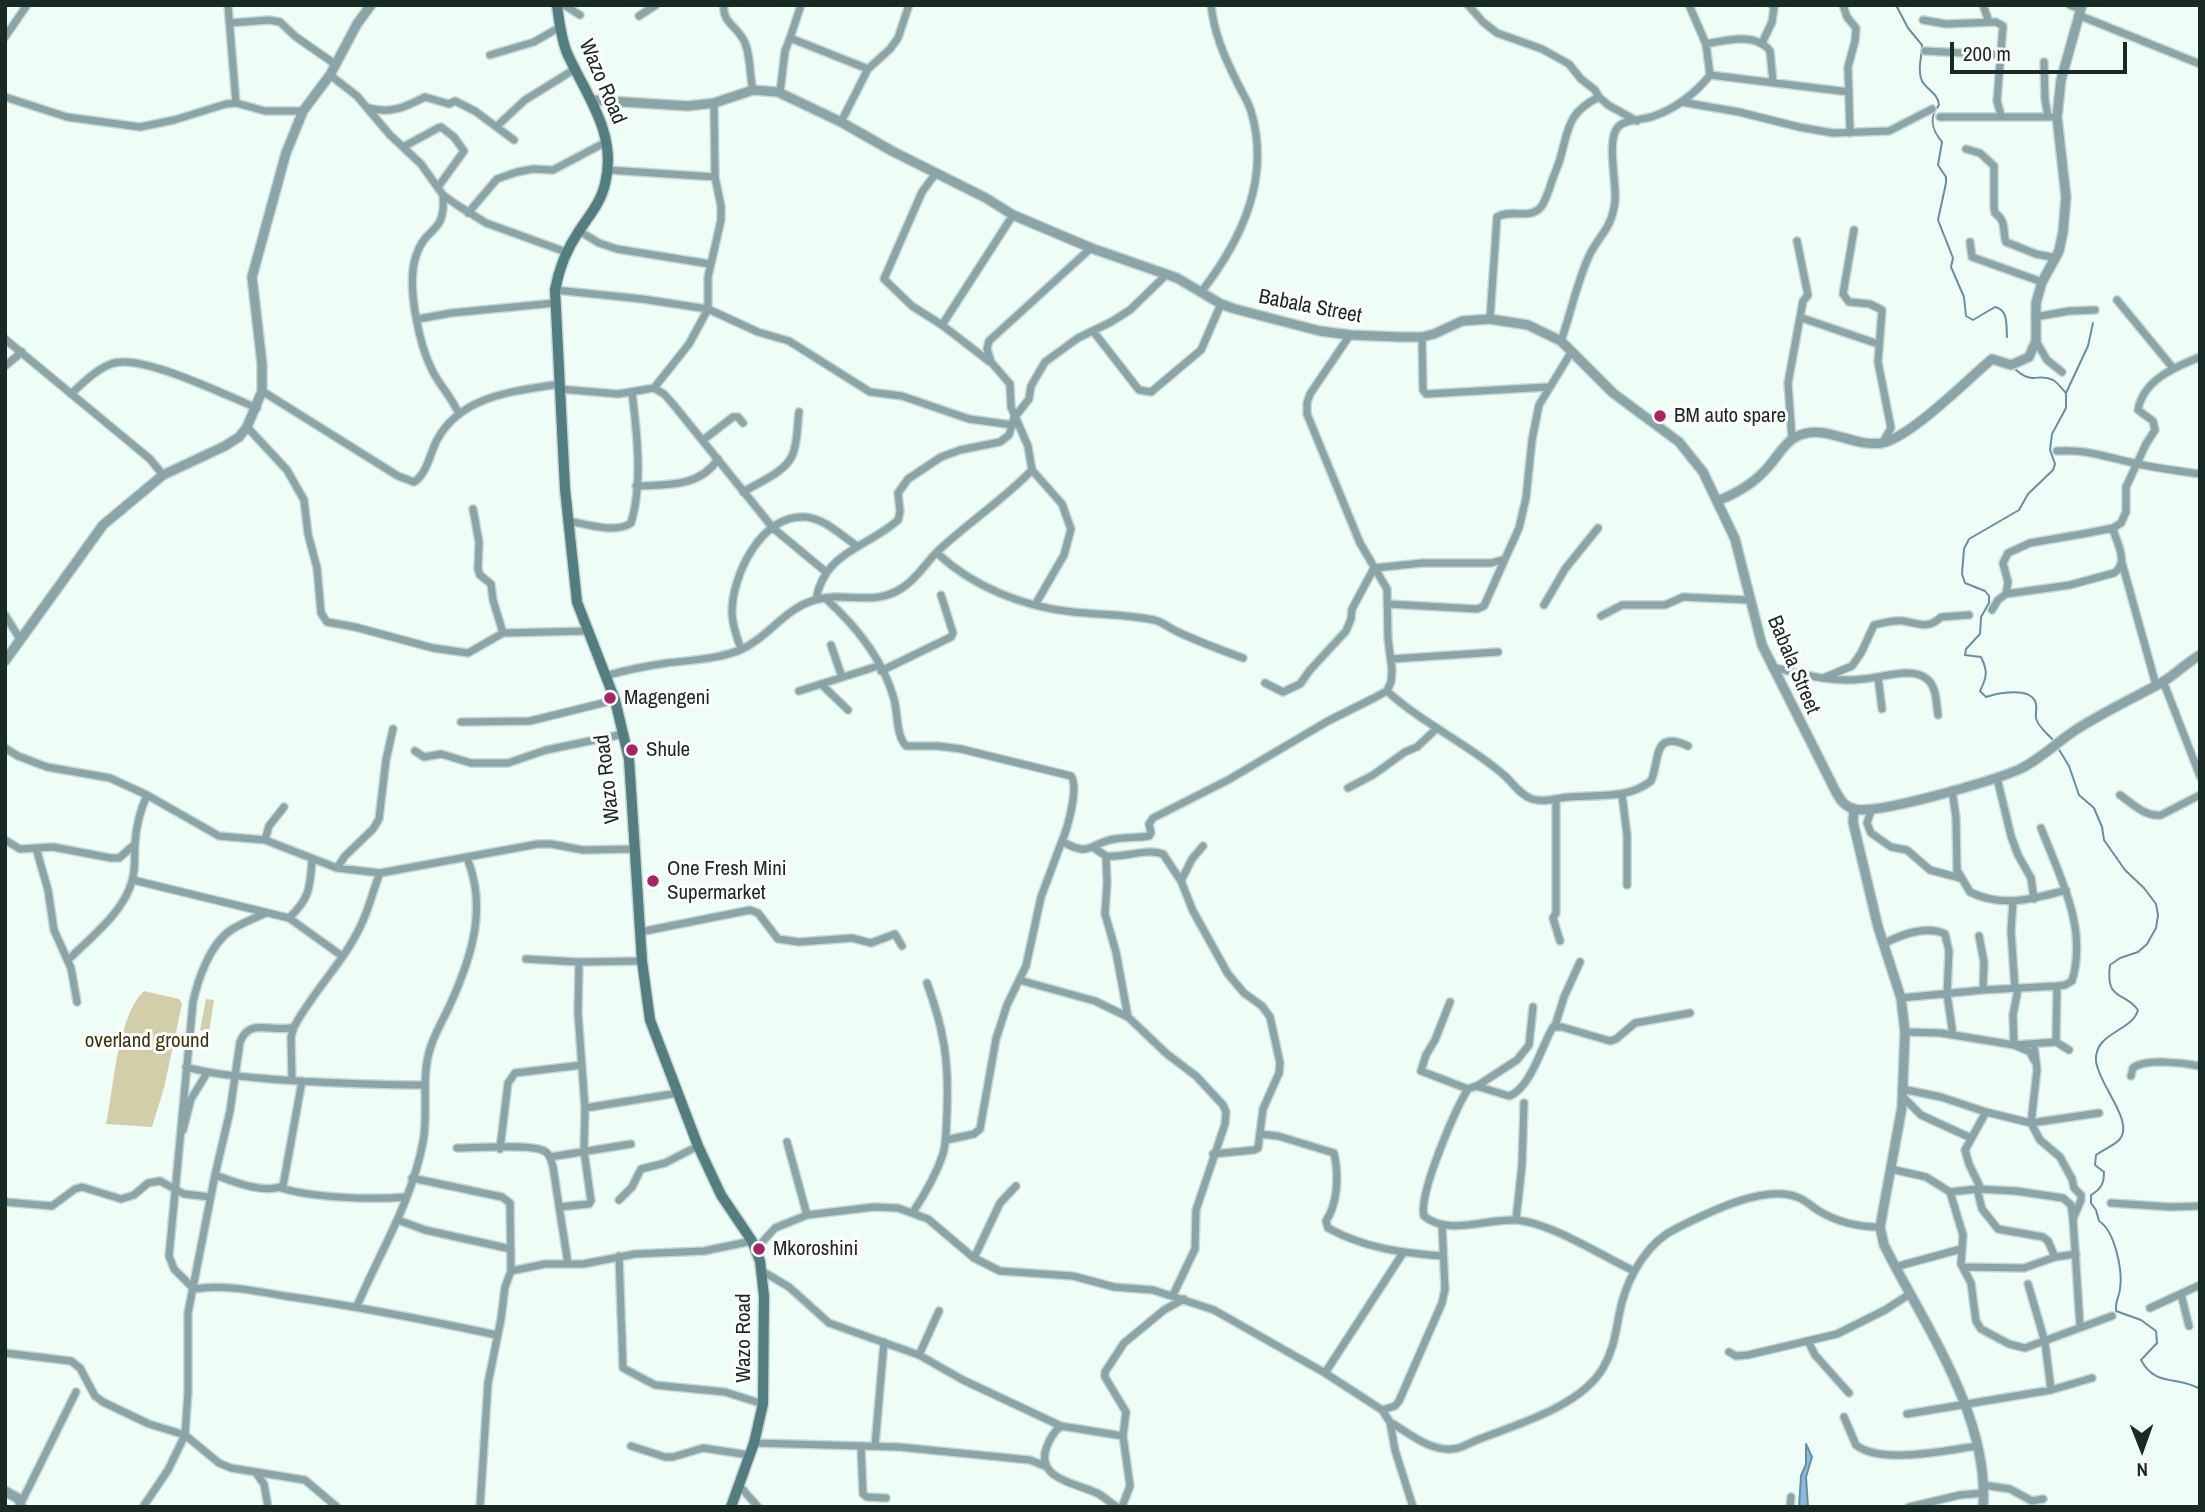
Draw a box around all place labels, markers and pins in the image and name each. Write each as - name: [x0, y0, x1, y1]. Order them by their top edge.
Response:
- place label: BM auto spare: [1674, 403, 1786, 429]
- marker: BM auto spare: [1652, 408, 1668, 424]
- place label: Magengeni: [624, 685, 710, 711]
- marker: Magengeni: [602, 690, 618, 706]
- place label: Shule: [646, 737, 690, 763]
- marker: Shule: [624, 742, 640, 758]
- place label: One Fresh Mini Supermarket: [667, 856, 787, 906]
- marker: One Fresh Mini Supermarket: [645, 873, 661, 889]
- place label: Mkoroshini: [773, 1236, 858, 1262]
- marker: Mkoroshini: [751, 1241, 767, 1257]

